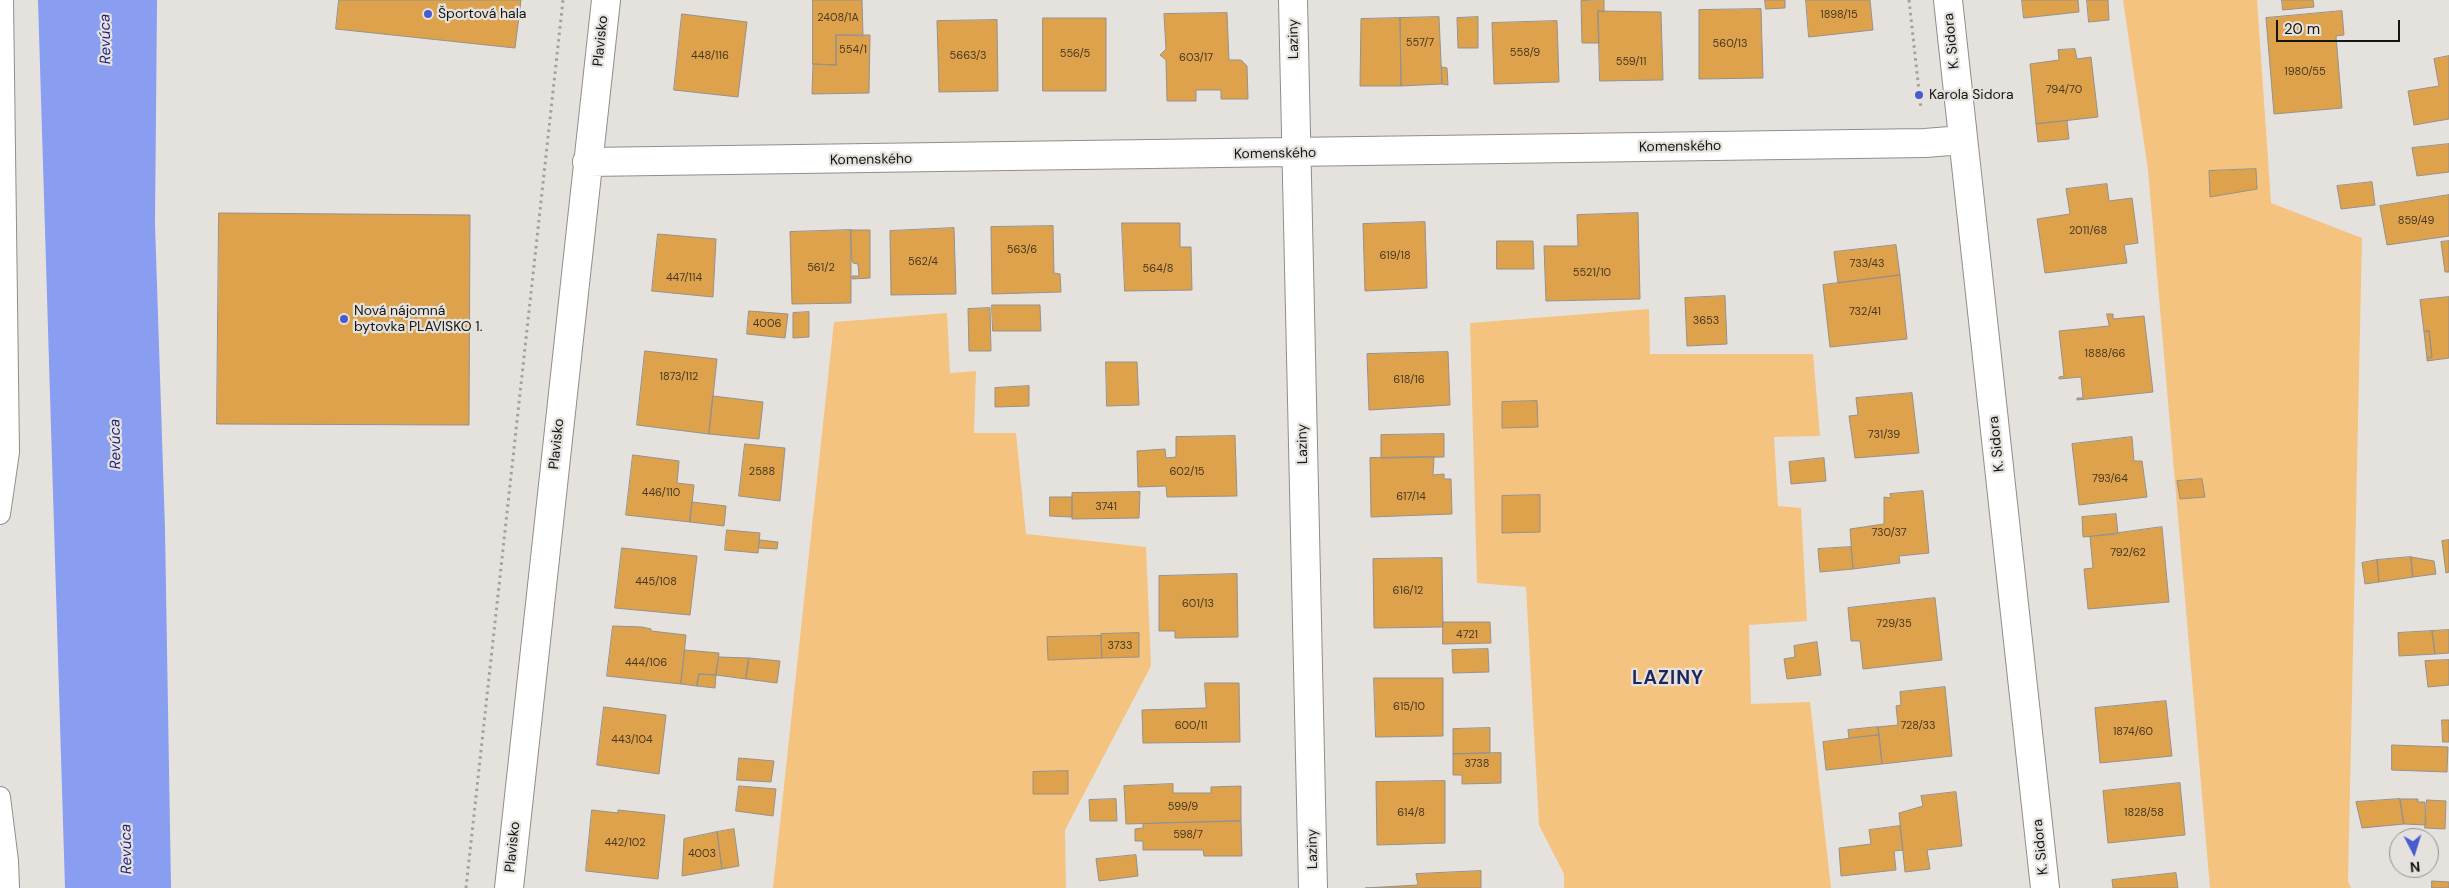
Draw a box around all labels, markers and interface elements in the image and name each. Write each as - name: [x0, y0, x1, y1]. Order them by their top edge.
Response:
- place label: Športová hala: [438, 6, 526, 22]
- marker: Športová hala: [422, 8, 434, 20]
- house number: 1898/15: [1820, 8, 1858, 22]
- scale bar: [2279, 10, 2403, 42]
- house number: 2408/1A: [817, 11, 859, 25]
- street label: K. Sidora: [1941, 12, 1963, 70]
- water label: Revúca: [97, 14, 115, 64]
- street label: Plavisko: [590, 15, 612, 67]
- street label: Laziny: [1285, 19, 1303, 59]
- text: 20 m: [2284, 19, 2320, 39]
- house number: 557/7: [1406, 36, 1434, 50]
- house number: 560/13: [1713, 37, 1747, 51]
- house number: 554/1: [839, 43, 867, 57]
- house number: 558/9: [1510, 46, 1540, 60]
- house number: 556/5: [1060, 47, 1090, 61]
- house number: 448/116: [691, 49, 729, 63]
- house number: 5663/3: [950, 49, 986, 63]
- house number: 603/17: [1179, 51, 1213, 65]
- house number: 559/11: [1616, 55, 1646, 69]
- house number: 1980/55: [2284, 65, 2326, 79]
- house number: 794/70: [2046, 83, 2082, 97]
- place label: Karola Sidora: [1929, 87, 2014, 103]
- marker: Karola Sidora: [1913, 89, 1925, 101]
- street label: Komenského: [1639, 138, 1721, 156]
- street label: Komenského: [1234, 145, 1316, 163]
- street label: Komenského: [830, 151, 912, 169]
- house number: 859/49: [2398, 214, 2434, 228]
- house number: 2011/68: [2069, 224, 2107, 238]
- house number: 563/6: [1007, 243, 1037, 257]
- house number: 619/18: [1379, 249, 1411, 263]
- house number: 562/4: [908, 255, 938, 269]
- house number: 733/43: [1850, 257, 1884, 271]
- house number: 561/2: [807, 261, 835, 275]
- house number: 564/8: [1143, 262, 1173, 276]
- house number: 5521/10: [1573, 266, 1611, 280]
- house number: 447/114: [666, 271, 702, 285]
- place label: Nová nájomná bytovka PLAVISKO 1.: [354, 303, 482, 336]
- house number: 732/41: [1849, 305, 1881, 319]
- marker: Nová nájomná bytovka PLAVISKO 1.: [338, 313, 350, 325]
- house number: 3653: [1693, 314, 1719, 328]
- house number: 4006: [753, 317, 781, 331]
- house number: 1888/66: [2085, 347, 2125, 361]
- house number: 1873/112: [660, 370, 698, 384]
- house number: 618/16: [1393, 373, 1425, 387]
- street label: K. Sidora: [1986, 415, 2008, 473]
- street label: Plavisko: [546, 418, 568, 470]
- water label: Revúca: [107, 419, 125, 469]
- street label: Laziny: [1294, 424, 1312, 464]
- house number: 731/39: [1868, 428, 1900, 442]
- house number: 2588: [749, 465, 775, 479]
- house number: 602/15: [1169, 465, 1205, 479]
- house number: 793/64: [2092, 472, 2128, 486]
- house number: 446/110: [642, 486, 680, 500]
- house number: 617/14: [1396, 490, 1426, 504]
- house number: 3741: [1095, 500, 1117, 514]
- house number: 730/37: [1871, 526, 1907, 540]
- house number: 792/62: [2110, 546, 2146, 560]
- house number: 445/108: [635, 575, 677, 589]
- house number: 616/12: [1393, 584, 1423, 598]
- house number: 601/13: [1182, 597, 1214, 611]
- house number: 729/35: [1876, 617, 1912, 631]
- house number: 4721: [1456, 628, 1478, 642]
- house number: 3733: [1108, 639, 1132, 653]
- house number: 444/106: [625, 656, 667, 670]
- district label: LAZINY: [1631, 668, 1705, 690]
- house number: 615/10: [1393, 700, 1425, 714]
- house number: 600/11: [1175, 719, 1207, 733]
- house number: 728/33: [1901, 719, 1935, 733]
- house number: 1874/60: [2113, 725, 2153, 739]
- house number: 443/104: [611, 733, 653, 747]
- house number: 3738: [1464, 757, 1490, 771]
- house number: 599/9: [1168, 800, 1198, 814]
- house number: 614/8: [1397, 806, 1425, 820]
- house number: 1828/58: [2124, 806, 2164, 820]
- street label: K. Sidora: [2030, 818, 2052, 876]
- street label: Plavisko: [502, 821, 524, 873]
- water label: Revúca: [118, 824, 136, 874]
- house number: 598/7: [1173, 828, 1203, 842]
- north arrow: [2389, 828, 2439, 878]
- street label: Laziny: [1304, 829, 1322, 869]
- house number: 442/102: [604, 836, 646, 850]
- house number: 4003: [688, 847, 716, 861]
- text: N: [2409, 858, 2421, 876]

